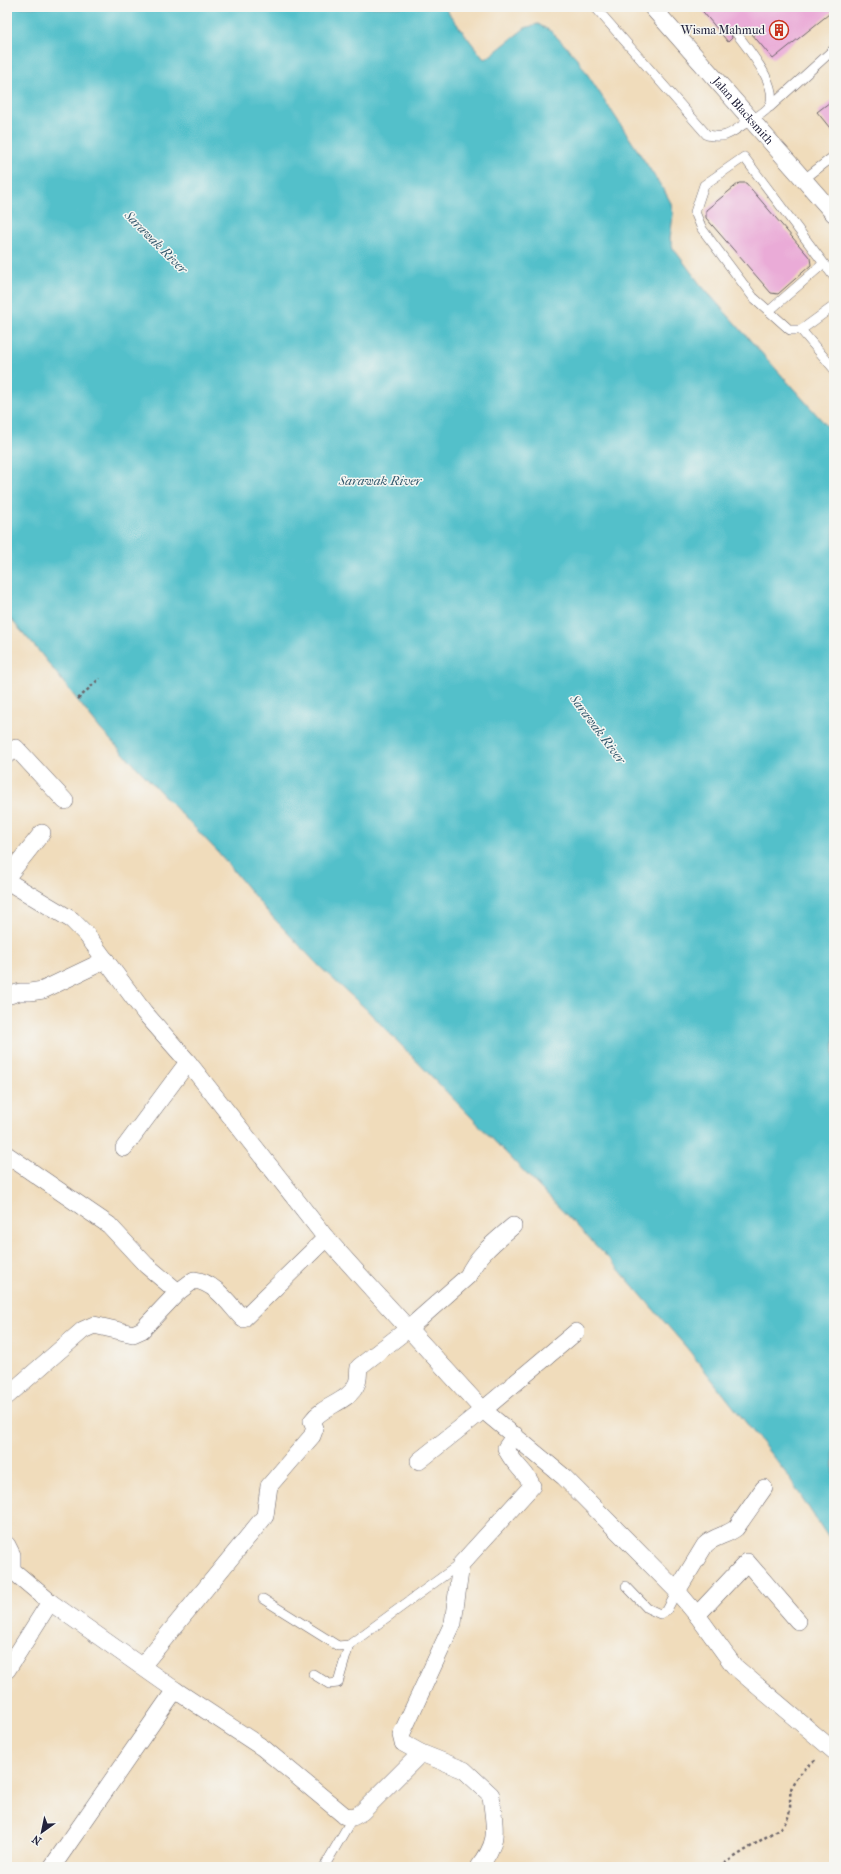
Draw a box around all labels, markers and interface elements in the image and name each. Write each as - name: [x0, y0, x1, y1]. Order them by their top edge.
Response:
- building icon: Wisma Mahmud: [768, 19, 790, 41]
- place label: Wisma Mahmud: [680, 23, 765, 37]
- street label: Jalan Blacksmith: [709, 73, 777, 147]
- water label: Sarawak River: [121, 207, 191, 277]
- water label: Sarawak River: [338, 473, 422, 488]
- water label: Sarawak River: [567, 691, 630, 767]
- north arrow: [22, 1812, 62, 1852]
- text: N: [29, 1832, 44, 1848]

